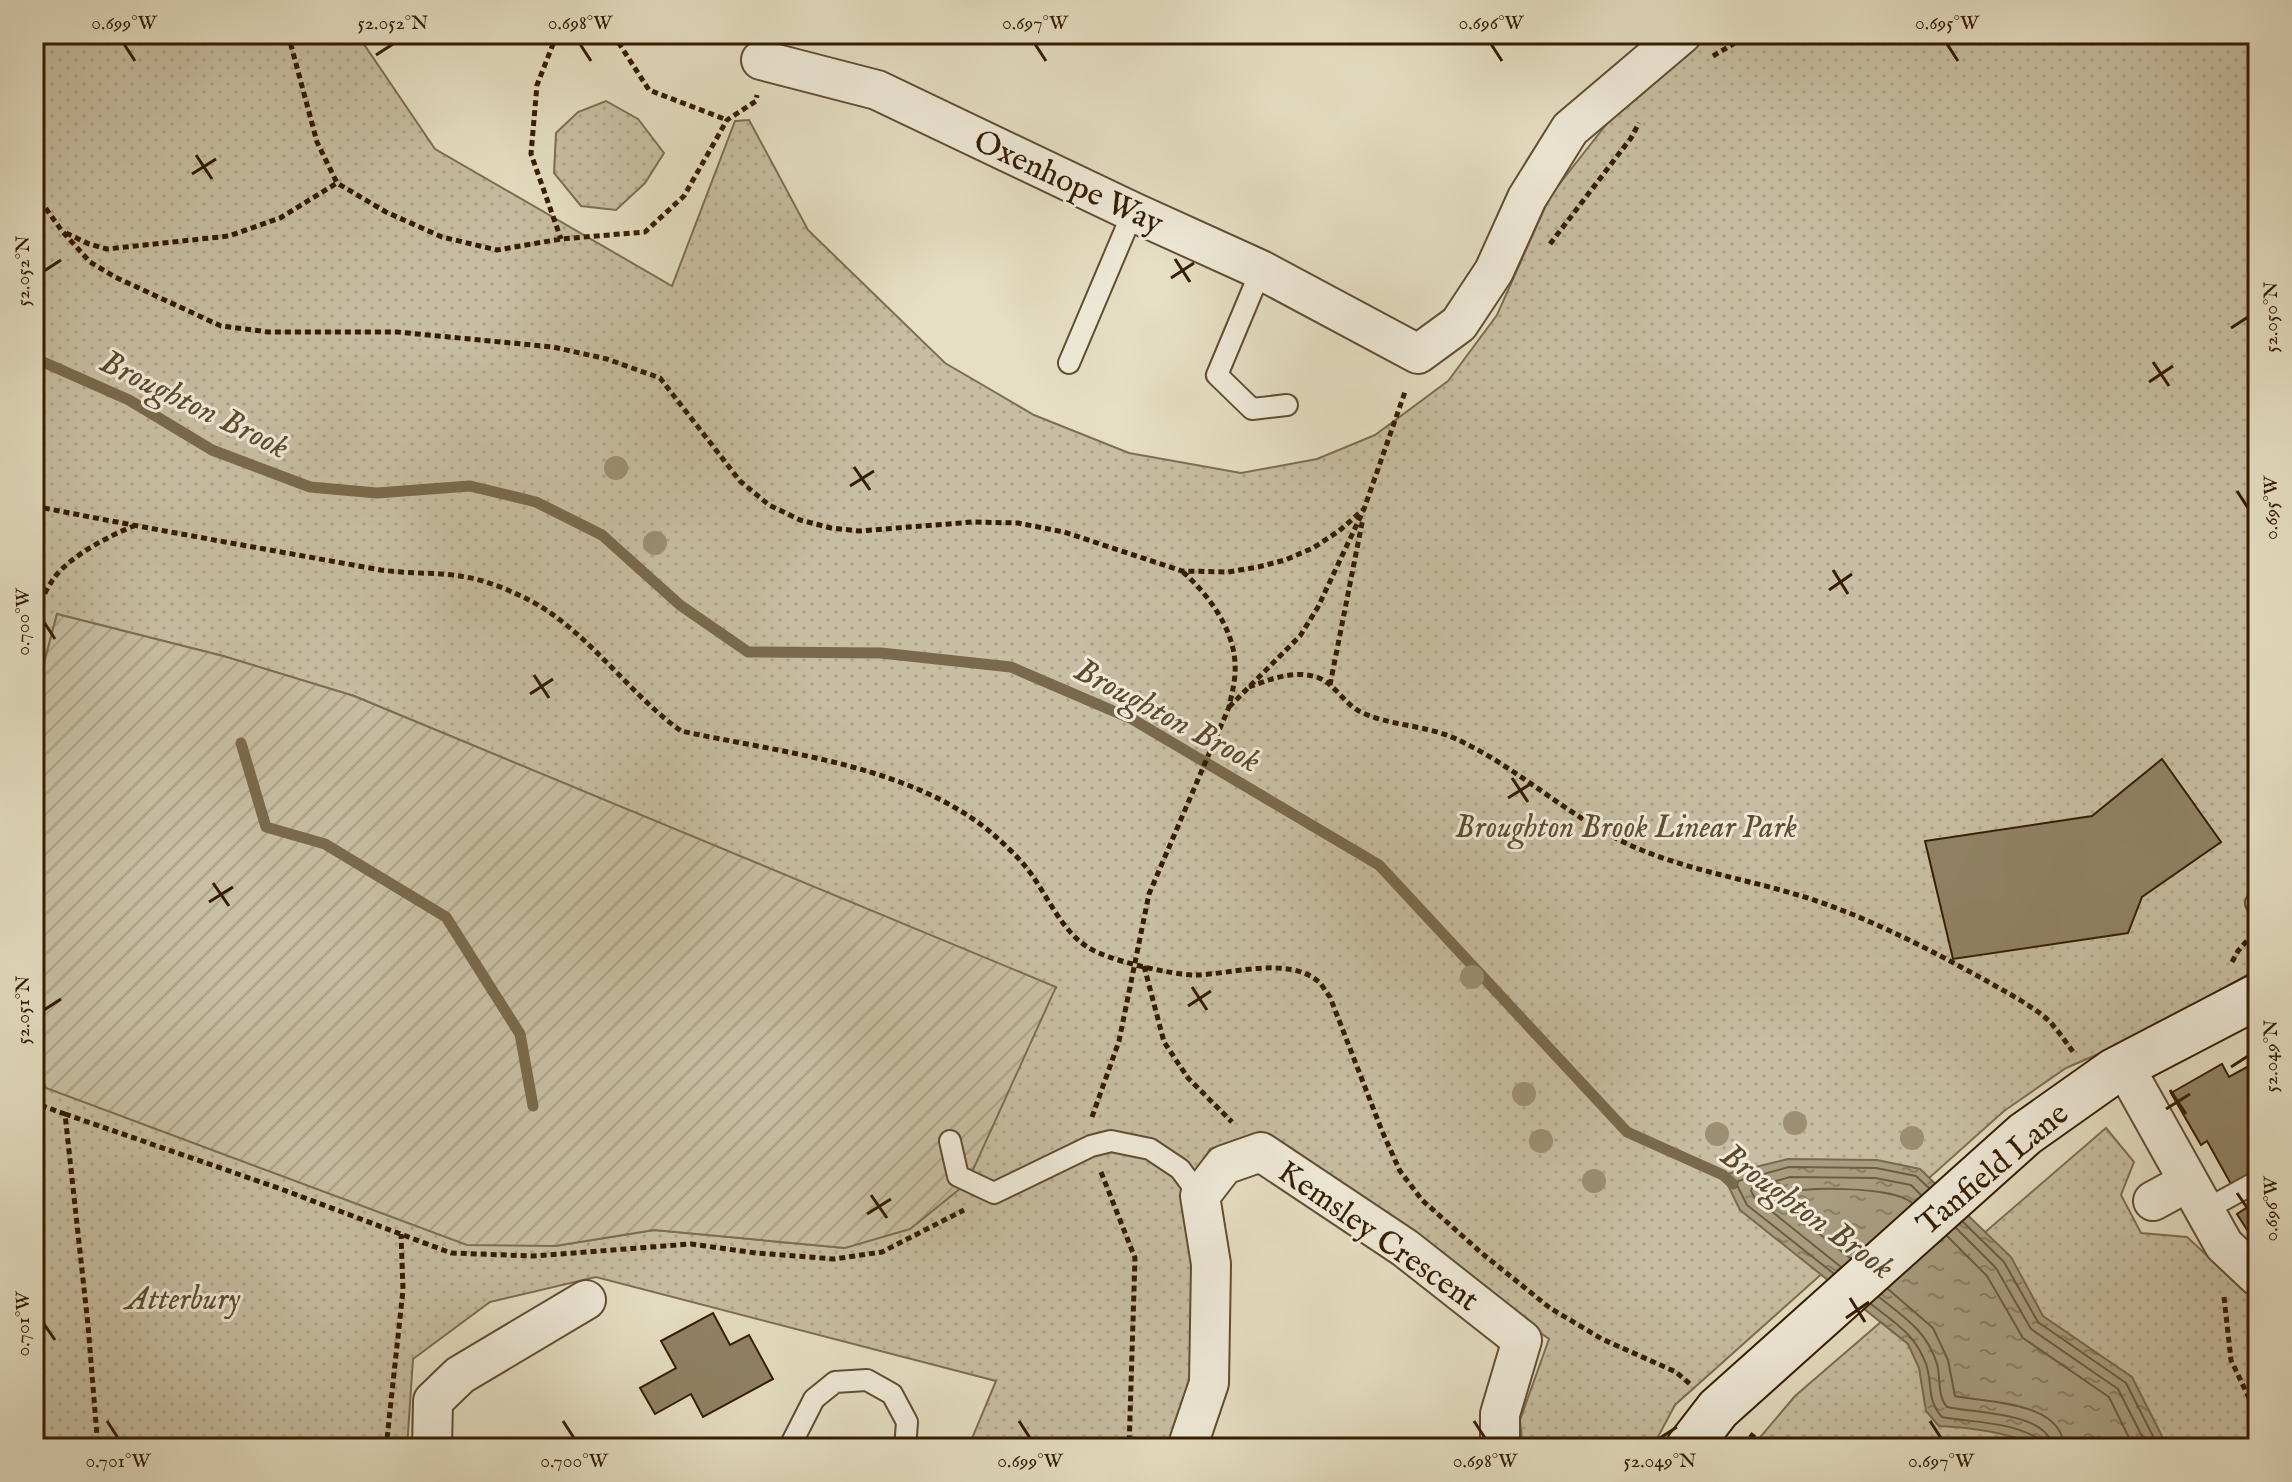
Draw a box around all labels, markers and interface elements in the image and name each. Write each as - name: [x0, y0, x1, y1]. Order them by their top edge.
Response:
- text: 0.699°W: [91, 11, 158, 36]
- text: 52.052°N: [358, 11, 428, 36]
- text: 0.698°W: [548, 11, 613, 36]
- text: 0.697°W: [1002, 11, 1069, 36]
- text: 0.696°W: [1458, 11, 1524, 36]
- text: 0.695°W: [1915, 11, 1980, 36]
- street label: Oxenhope Way: [967, 121, 1170, 245]
- text: 52.052°N: [11, 236, 36, 306]
- text: 52.050°N: [2259, 281, 2284, 353]
- water label: Broughton Brook: [92, 341, 296, 470]
- text: 0.695°W: [2259, 475, 2284, 540]
- text: 0.700°W: [11, 587, 36, 656]
- water label: Broughton Brook: [1066, 649, 1268, 784]
- park label: Broughton Brook Linear Park: [1455, 808, 1797, 849]
- text: 52.051°N: [11, 975, 36, 1045]
- text: 52.049°N: [2259, 1020, 2284, 1092]
- street label: Tanfield Lane: [1909, 1094, 2078, 1245]
- water label: Broughton Brook: [1711, 1134, 1902, 1290]
- street label: Kemsley Crescent: [1269, 1152, 1486, 1322]
- text: 0.696°W: [2259, 1176, 2284, 1242]
- park label: Atterbury: [123, 1280, 241, 1321]
- text: 0.701°W: [11, 1291, 36, 1356]
- text: 0.701°W: [86, 1449, 151, 1474]
- text: 0.700°W: [540, 1449, 609, 1474]
- text: 0.699°W: [997, 1449, 1064, 1474]
- text: 0.698°W: [1453, 1449, 1518, 1474]
- text: 52.049°N: [1624, 1449, 1696, 1474]
- text: 0.697°W: [1908, 1449, 1975, 1474]

